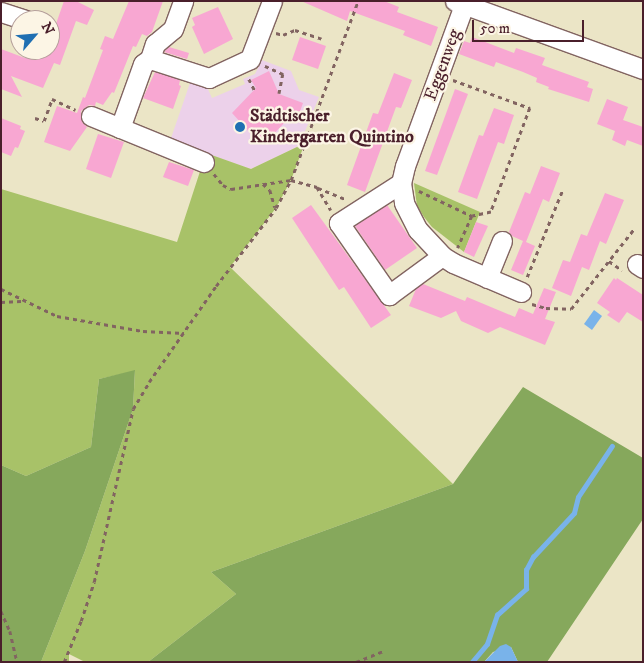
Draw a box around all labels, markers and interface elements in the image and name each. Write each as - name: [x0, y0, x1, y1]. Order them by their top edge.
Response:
- north arrow: [10, 10, 60, 60]
- scale bar: [474, 10, 586, 42]
- text: N: [37, 19, 58, 38]
- text: 50 m: [480, 19, 510, 38]
- street label: Eggenweg: [420, 26, 466, 104]
- place label: Städtischer Kindergarten Quintino: [250, 106, 414, 148]
- marker: Städtischer Kindergarten Quintino: [234, 121, 246, 133]

